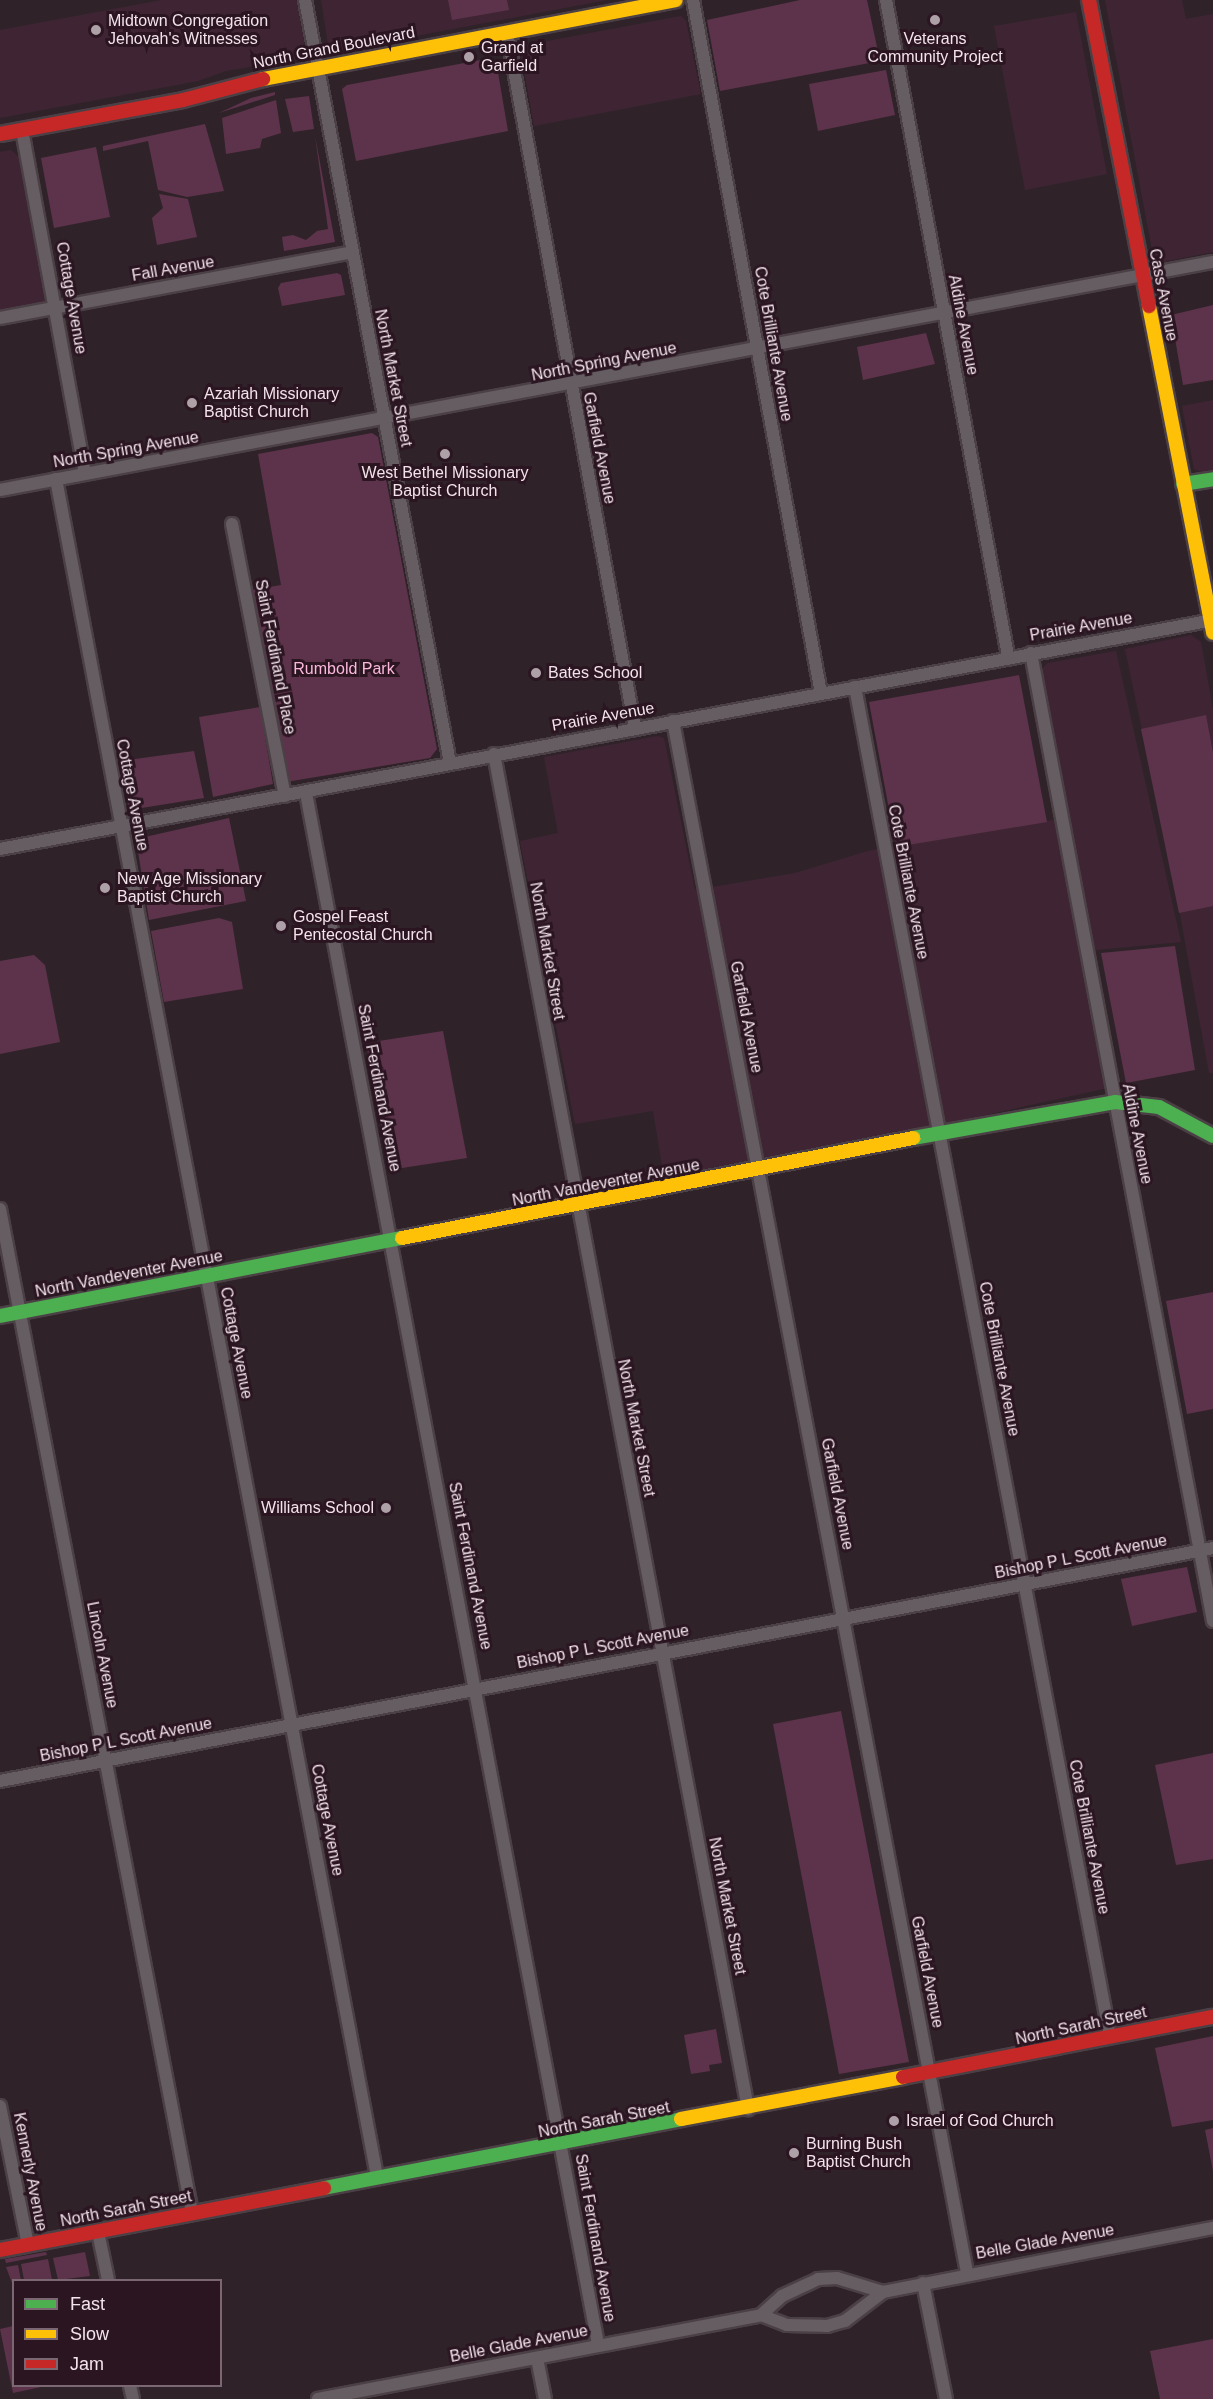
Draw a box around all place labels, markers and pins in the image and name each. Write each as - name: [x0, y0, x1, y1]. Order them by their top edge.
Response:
- place label: Midtown Congregation Jehovah's Witnesses: [108, 11, 268, 49]
- marker: Veterans Community Project: [928, 13, 942, 27]
- marker: Midtown Congregation Jehovah's Witnesses: [89, 23, 103, 37]
- place label: Veterans Community Project: [867, 29, 1003, 67]
- place label: Grand at Garfield: [481, 38, 543, 76]
- marker: Grand at Garfield: [462, 50, 476, 64]
- place label: Azariah Missionary Baptist Church: [204, 384, 339, 422]
- marker: Azariah Missionary Baptist Church: [185, 396, 199, 410]
- marker: West Bethel Missionary Baptist Church: [438, 447, 452, 461]
- place label: West Bethel Missionary Baptist Church: [362, 463, 528, 501]
- place label: Bates School: [548, 663, 642, 683]
- marker: Bates School: [529, 666, 543, 680]
- place label: New Age Missionary Baptist Church: [117, 869, 263, 907]
- marker: New Age Missionary Baptist Church: [98, 881, 112, 895]
- place label: Gospel Feast Pentecostal Church: [293, 907, 433, 945]
- marker: Gospel Feast Pentecostal Church: [274, 919, 288, 933]
- place label: Williams School: [261, 1498, 374, 1518]
- marker: Williams School: [379, 1501, 393, 1515]
- place label: Israel of God Church: [906, 2111, 1054, 2131]
- marker: Israel of God Church: [887, 2114, 901, 2128]
- place label: Burning Bush Baptist Church: [806, 2134, 911, 2172]
- marker: Burning Bush Baptist Church: [787, 2146, 801, 2160]

